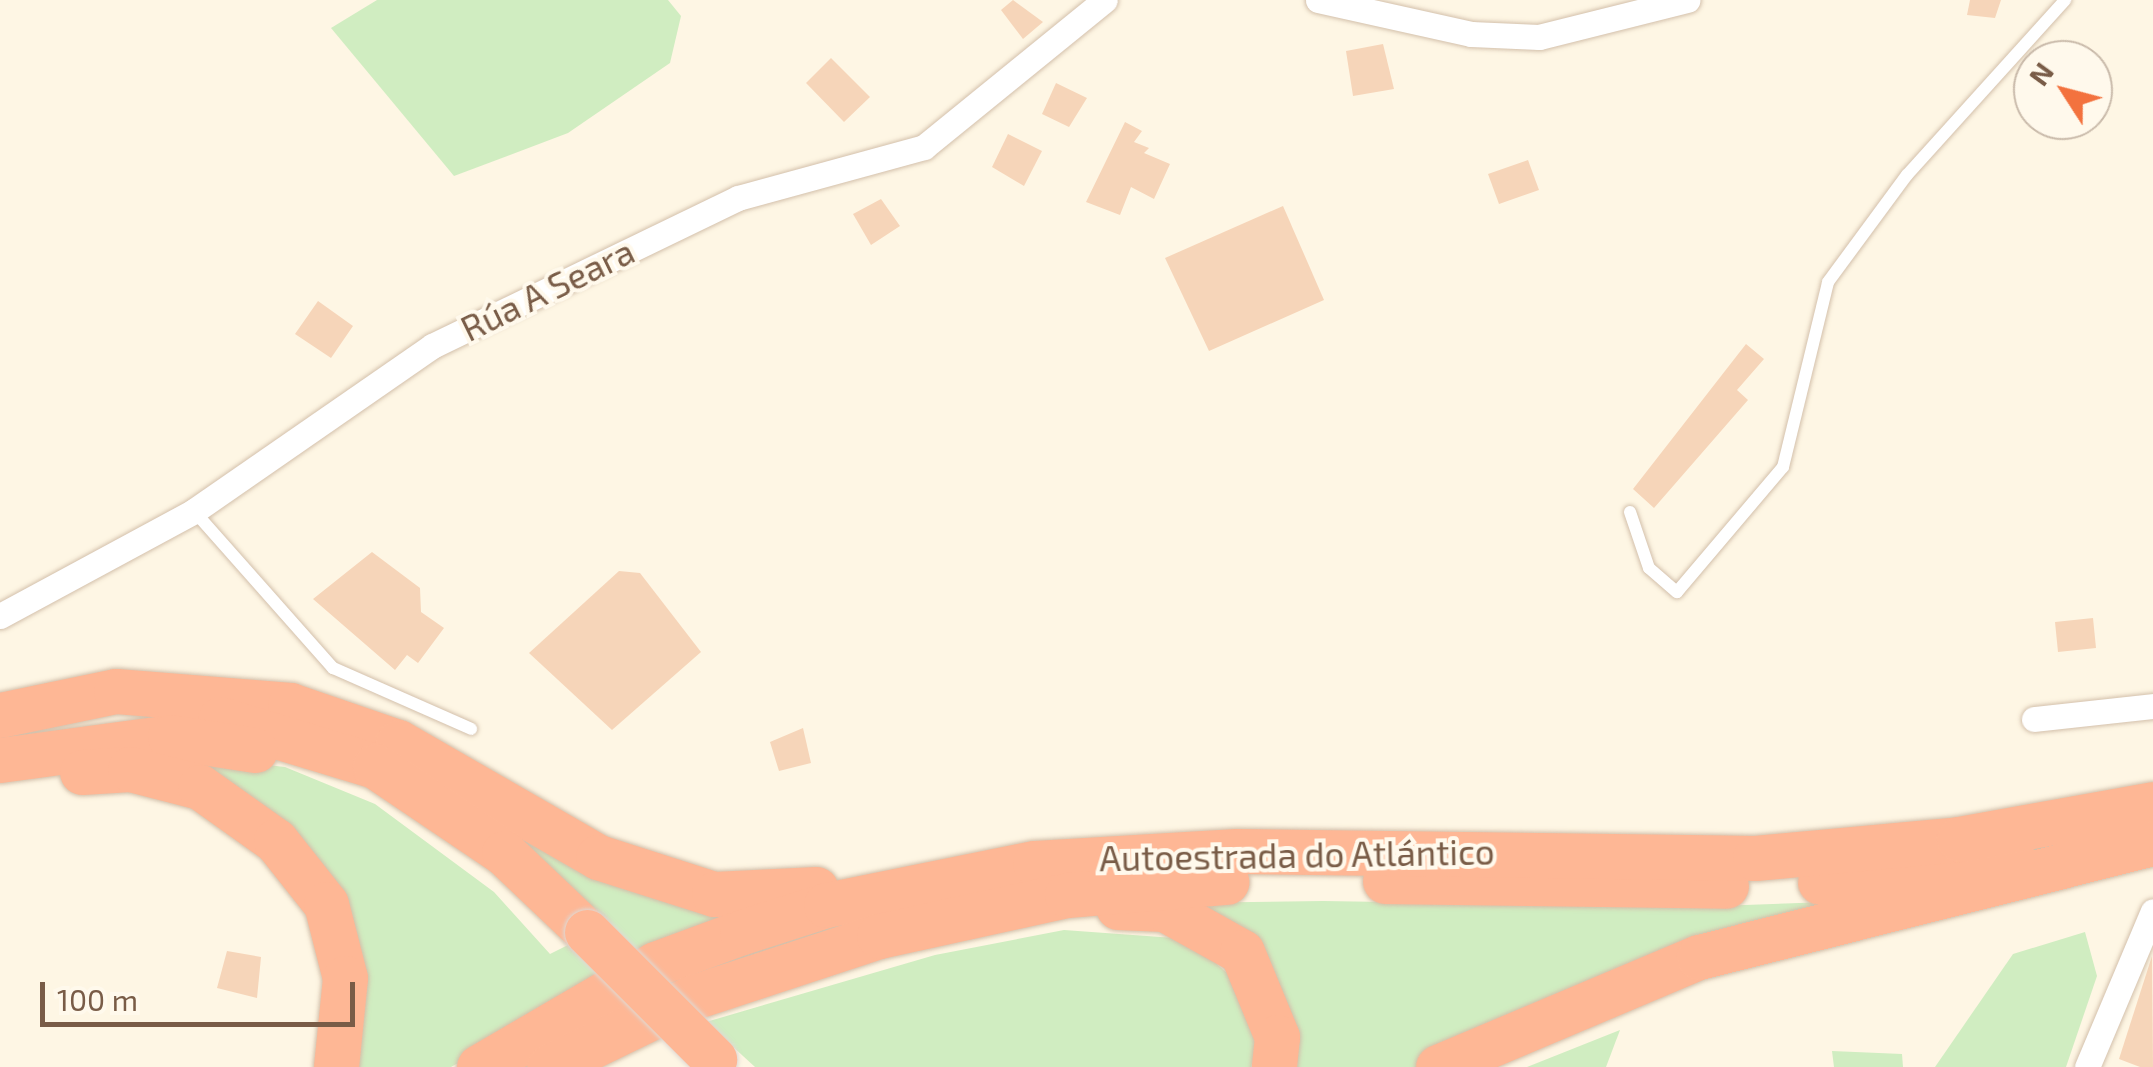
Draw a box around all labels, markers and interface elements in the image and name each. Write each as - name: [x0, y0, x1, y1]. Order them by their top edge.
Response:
- north arrow: [2013, 40, 2113, 140]
- text: N: [2021, 55, 2060, 92]
- street label: Rúa A Seara: [453, 229, 641, 349]
- street label: Autoestrada do Atlántico: [1099, 830, 1495, 878]
- scale bar: [45, 962, 360, 1024]
- text: 100 m: [57, 981, 138, 1017]

